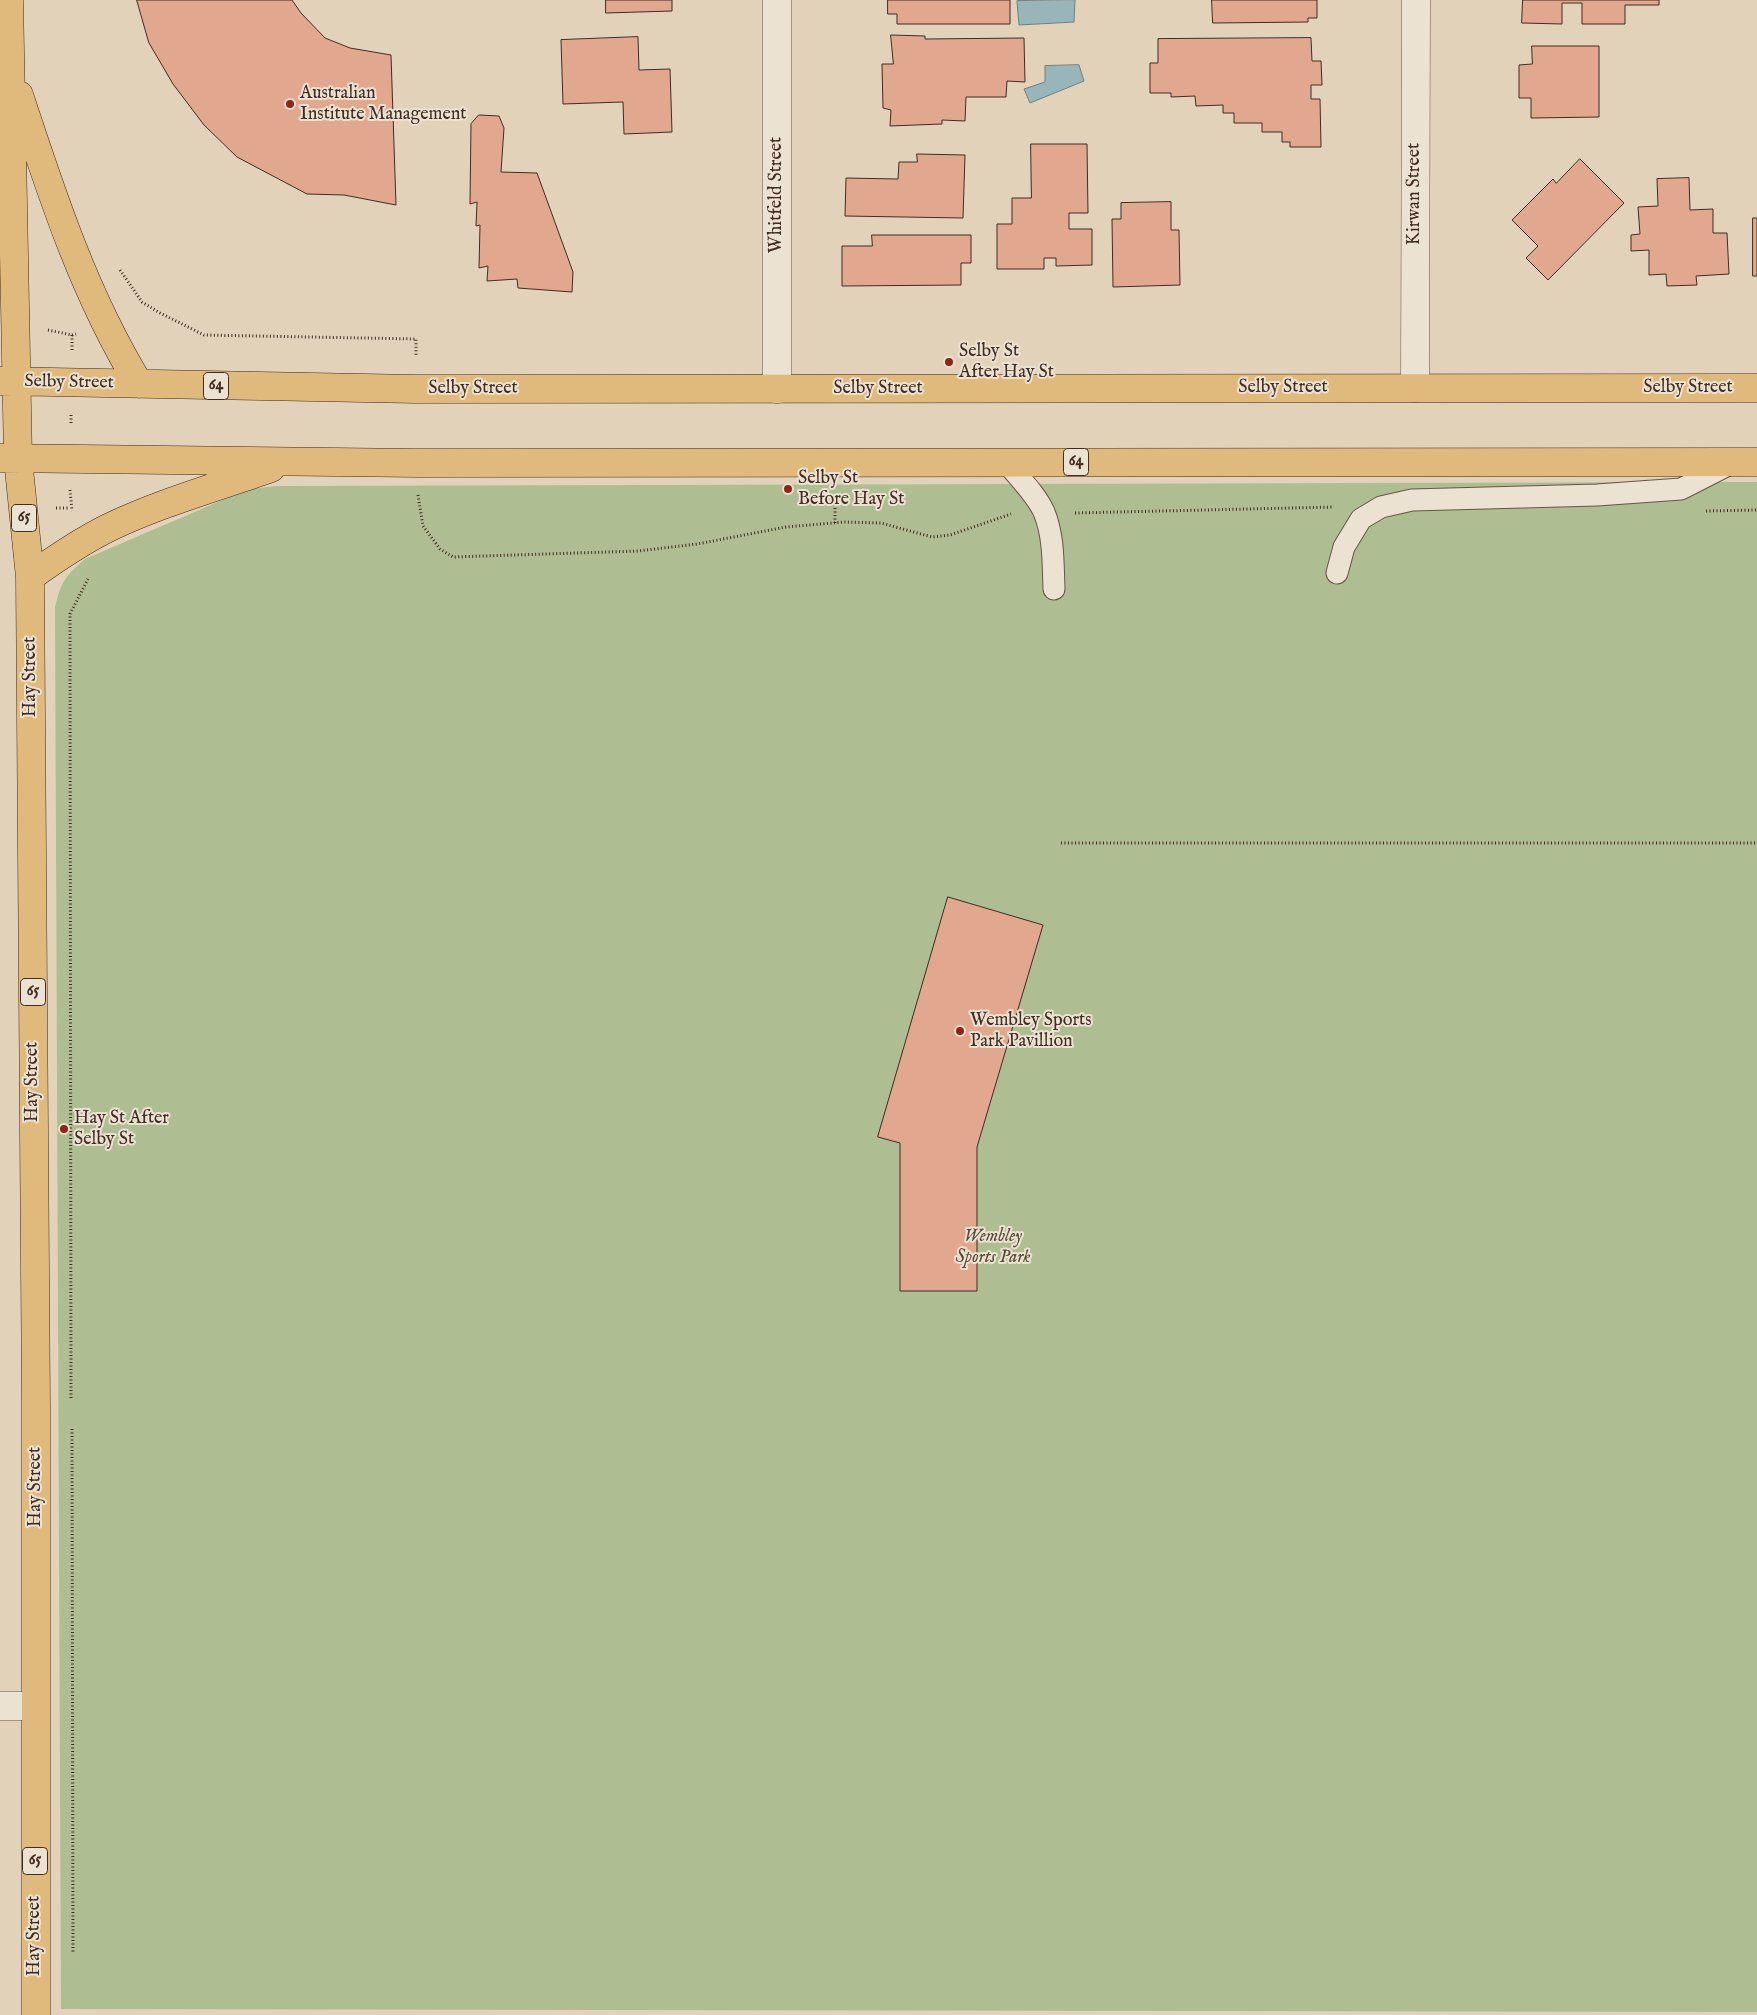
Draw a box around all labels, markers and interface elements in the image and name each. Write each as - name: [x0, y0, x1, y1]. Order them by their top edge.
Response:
- place label: Australian Institute Management: [300, 83, 466, 126]
- marker: Australian Institute Management: [284, 98, 296, 110]
- street label: Whitfeld Street: [766, 137, 788, 253]
- street label: Kirwan Street: [1404, 143, 1426, 245]
- place label: Selby St After Hay St: [959, 341, 1054, 384]
- marker: Selby St After Hay St: [943, 356, 955, 368]
- street label: Selby Street: [24, 371, 114, 395]
- road number: 64: [204, 372, 228, 400]
- street label: Selby Street: [1238, 377, 1328, 399]
- street label: Selby Street: [1643, 377, 1733, 399]
- street label: Selby Street: [428, 378, 518, 400]
- street label: Selby Street: [833, 378, 923, 400]
- road number: 64: [1064, 448, 1088, 476]
- place label: Selby St Before Hay St: [798, 468, 904, 510]
- marker: Selby St Before Hay St: [782, 483, 794, 495]
- road number: 65: [12, 504, 36, 532]
- street label: Hay Street: [20, 637, 42, 717]
- road number: 65: [20, 979, 46, 1006]
- place label: Wembley Sports Park Pavillion: [970, 1010, 1092, 1052]
- marker: Wembley Sports Park Pavillion: [954, 1025, 966, 1037]
- street label: Hay Street: [22, 1042, 44, 1122]
- place label: Hay St After Selby St: [74, 1108, 169, 1150]
- marker: Hay St After Selby St: [58, 1123, 70, 1135]
- park label: Wembley Sports Park: [956, 1226, 1030, 1268]
- street label: Hay Street: [25, 1447, 47, 1527]
- road number: 65: [22, 1848, 48, 1874]
- street label: Hay Street: [24, 1896, 46, 1976]

